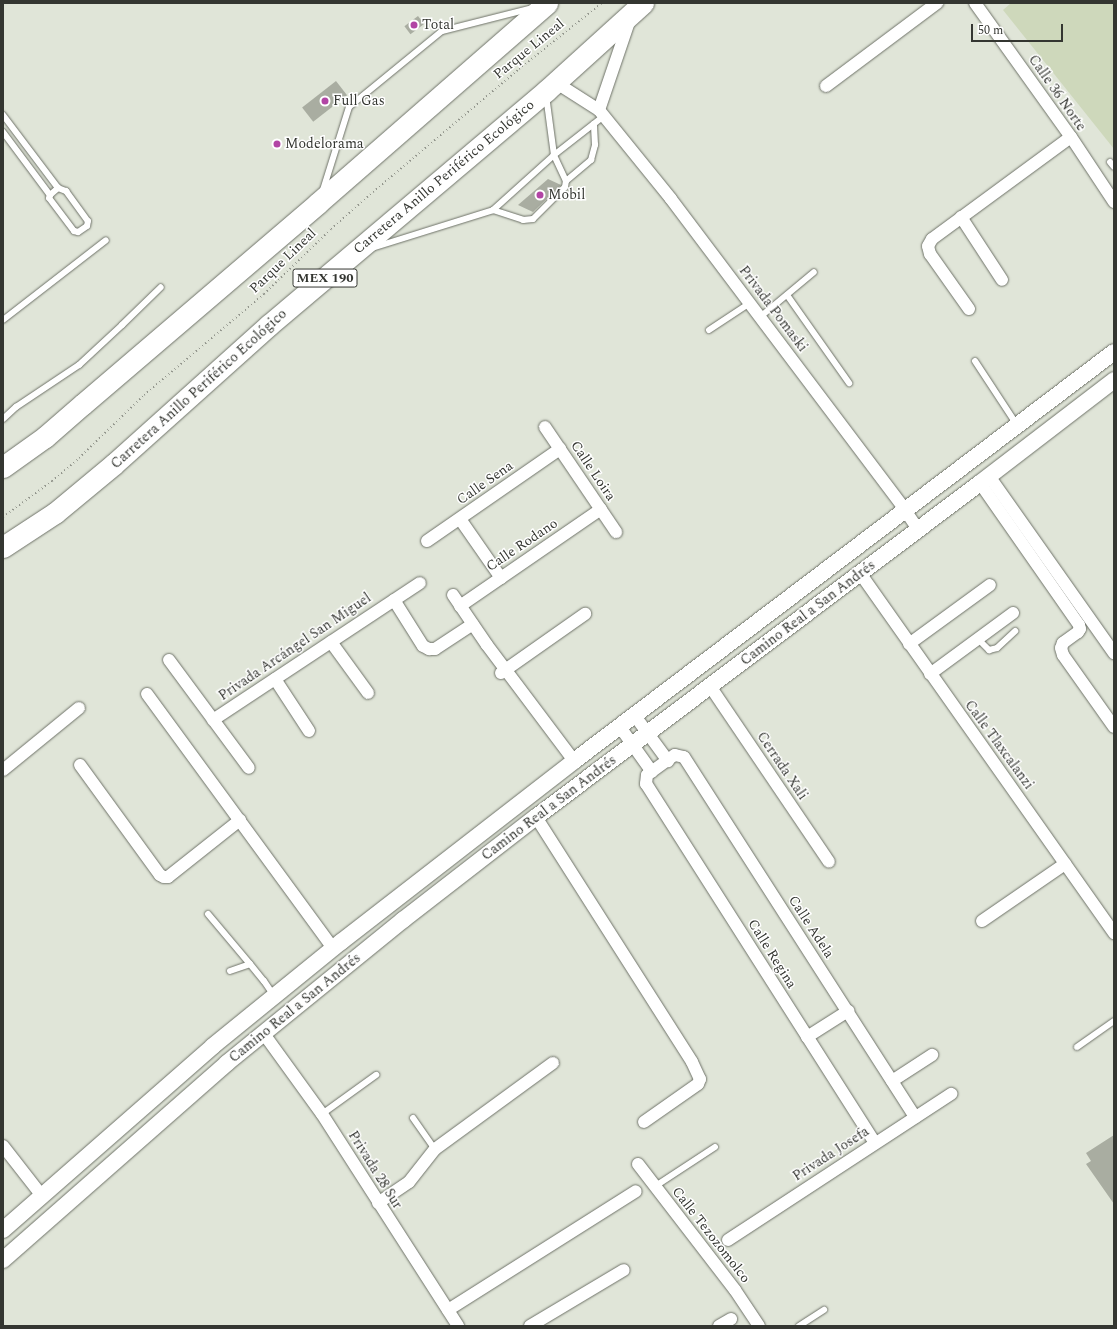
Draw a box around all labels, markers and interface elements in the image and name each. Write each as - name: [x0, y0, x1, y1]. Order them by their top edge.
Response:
- street label: Parque Lineal: [490, 15, 568, 83]
- scale bar: [973, 16, 1065, 42]
- place label: Total: [422, 17, 454, 33]
- marker: Total: [409, 20, 419, 30]
- text: 50 m: [978, 21, 1003, 40]
- street label: Calle 36 Norte: [1025, 52, 1089, 134]
- place label: Full Gas: [333, 93, 385, 109]
- marker: Full Gas: [320, 96, 330, 106]
- street label: Carretera Anillo Periférico Ecológico: [350, 96, 538, 258]
- place label: Modelorama: [285, 136, 364, 152]
- marker: Modelorama: [272, 139, 282, 149]
- place label: Mobil: [548, 187, 585, 203]
- marker: Mobil: [535, 190, 545, 200]
- street label: Parque Lineal: [246, 225, 320, 297]
- street label: Privada Pomaski: [735, 263, 811, 355]
- road number: MEX 190: [292, 267, 358, 289]
- street label: Carretera Anillo Periférico Ecológico: [108, 305, 290, 473]
- street label: Calle Loira: [567, 438, 619, 504]
- street label: Calle Sena: [454, 458, 516, 508]
- street label: Calle Rodano: [483, 515, 561, 575]
- street label: Camino Real a San Andrés: [737, 557, 879, 669]
- street label: Privada Arcángel San Miguel: [215, 590, 375, 704]
- street label: Calle Tlaxcalanzi: [961, 697, 1037, 793]
- street label: Cerrada Xali: [753, 729, 811, 803]
- street label: Camino Real a San Andrés: [478, 752, 620, 864]
- street label: Calle Adela: [785, 893, 837, 961]
- street label: Calle Regina: [744, 916, 800, 992]
- street label: Camino Real a San Andrés: [226, 950, 364, 1066]
- street label: Privada Josefa: [790, 1123, 872, 1185]
- street label: Privada 28 Sur: [344, 1128, 406, 1212]
- street label: Calle Tezozomolco: [668, 1184, 754, 1286]

